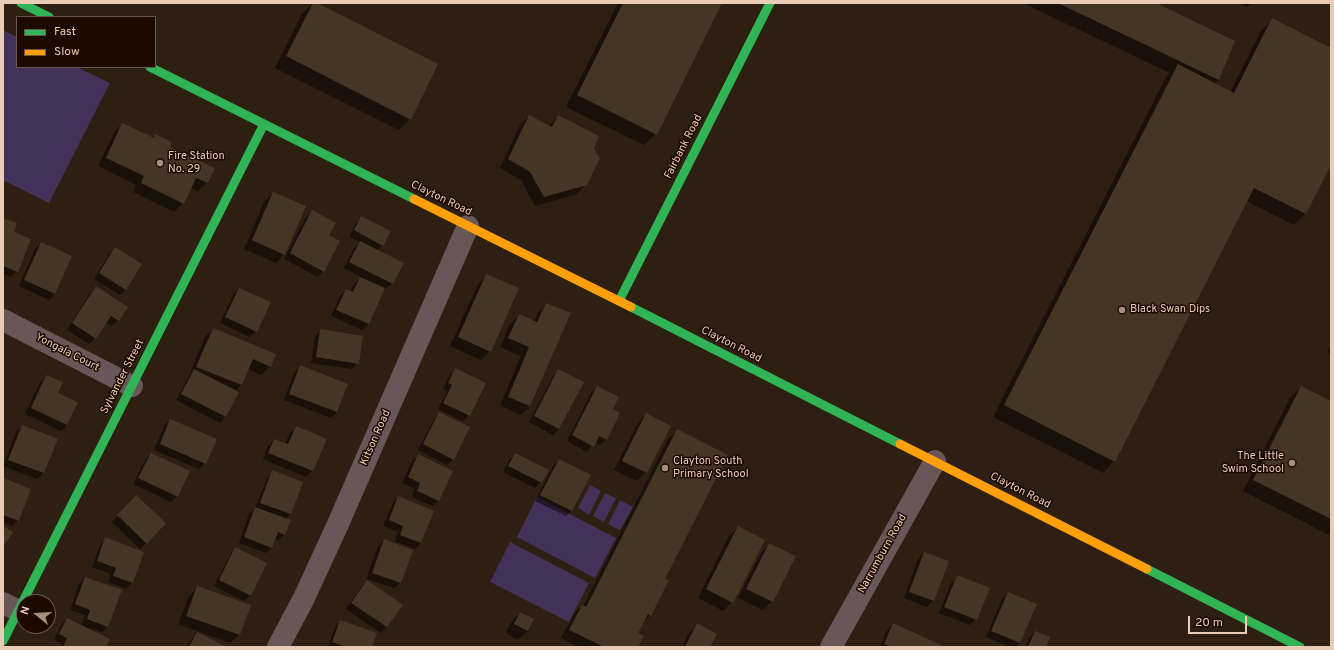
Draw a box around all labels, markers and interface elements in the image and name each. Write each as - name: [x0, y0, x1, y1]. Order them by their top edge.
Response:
- legend: [16, 16, 156, 68]
- text: Fast: [54, 24, 76, 40]
- text: Slow: [54, 44, 80, 60]
- street label: Fairbank Road: [662, 113, 706, 181]
- place label: Fire Station No. 29: [168, 150, 225, 176]
- marker: Fire Station No. 29: [155, 158, 165, 168]
- street label: Clayton Road: [408, 179, 474, 219]
- place label: Black Swan Dips: [1130, 303, 1210, 317]
- marker: Black Swan Dips: [1117, 305, 1127, 315]
- street label: Clayton Road: [699, 324, 763, 366]
- street label: Yongala Court: [33, 331, 101, 375]
- street label: Sylvander Street: [98, 337, 148, 417]
- street label: Kitson Road: [358, 408, 394, 468]
- place label: The Little Swim School: [1222, 450, 1284, 476]
- place label: Clayton South Primary School: [673, 455, 749, 481]
- marker: The Little Swim School: [1287, 458, 1297, 468]
- marker: Clayton South Primary School: [660, 463, 670, 473]
- street label: Clayton Road: [988, 470, 1052, 512]
- street label: Narrumburn Road: [856, 512, 910, 596]
- north arrow: [16, 594, 56, 634]
- text: N: [18, 605, 33, 617]
- scale bar: [1190, 608, 1249, 634]
- text: 20 m: [1195, 615, 1223, 631]

